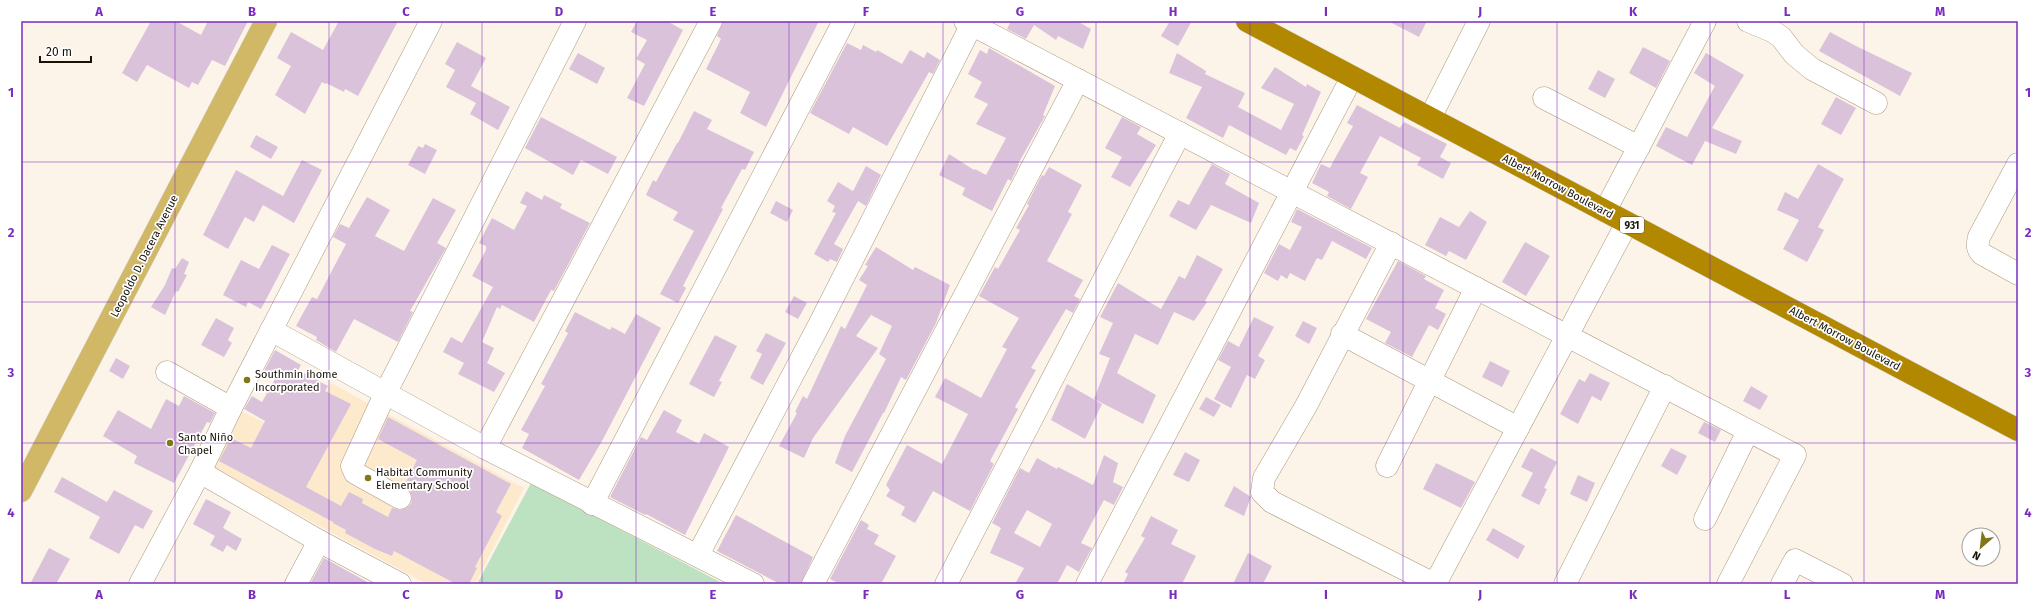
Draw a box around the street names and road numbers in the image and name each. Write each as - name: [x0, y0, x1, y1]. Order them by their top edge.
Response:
- street label: Albert Morrow Boulevard: [1500, 152, 1616, 221]
- street label: Leopoldo D. Dacera Avenue: [108, 193, 181, 319]
- road number: 931: [1620, 217, 1644, 233]
- street label: Albert Morrow Boulevard: [1787, 304, 1903, 373]

